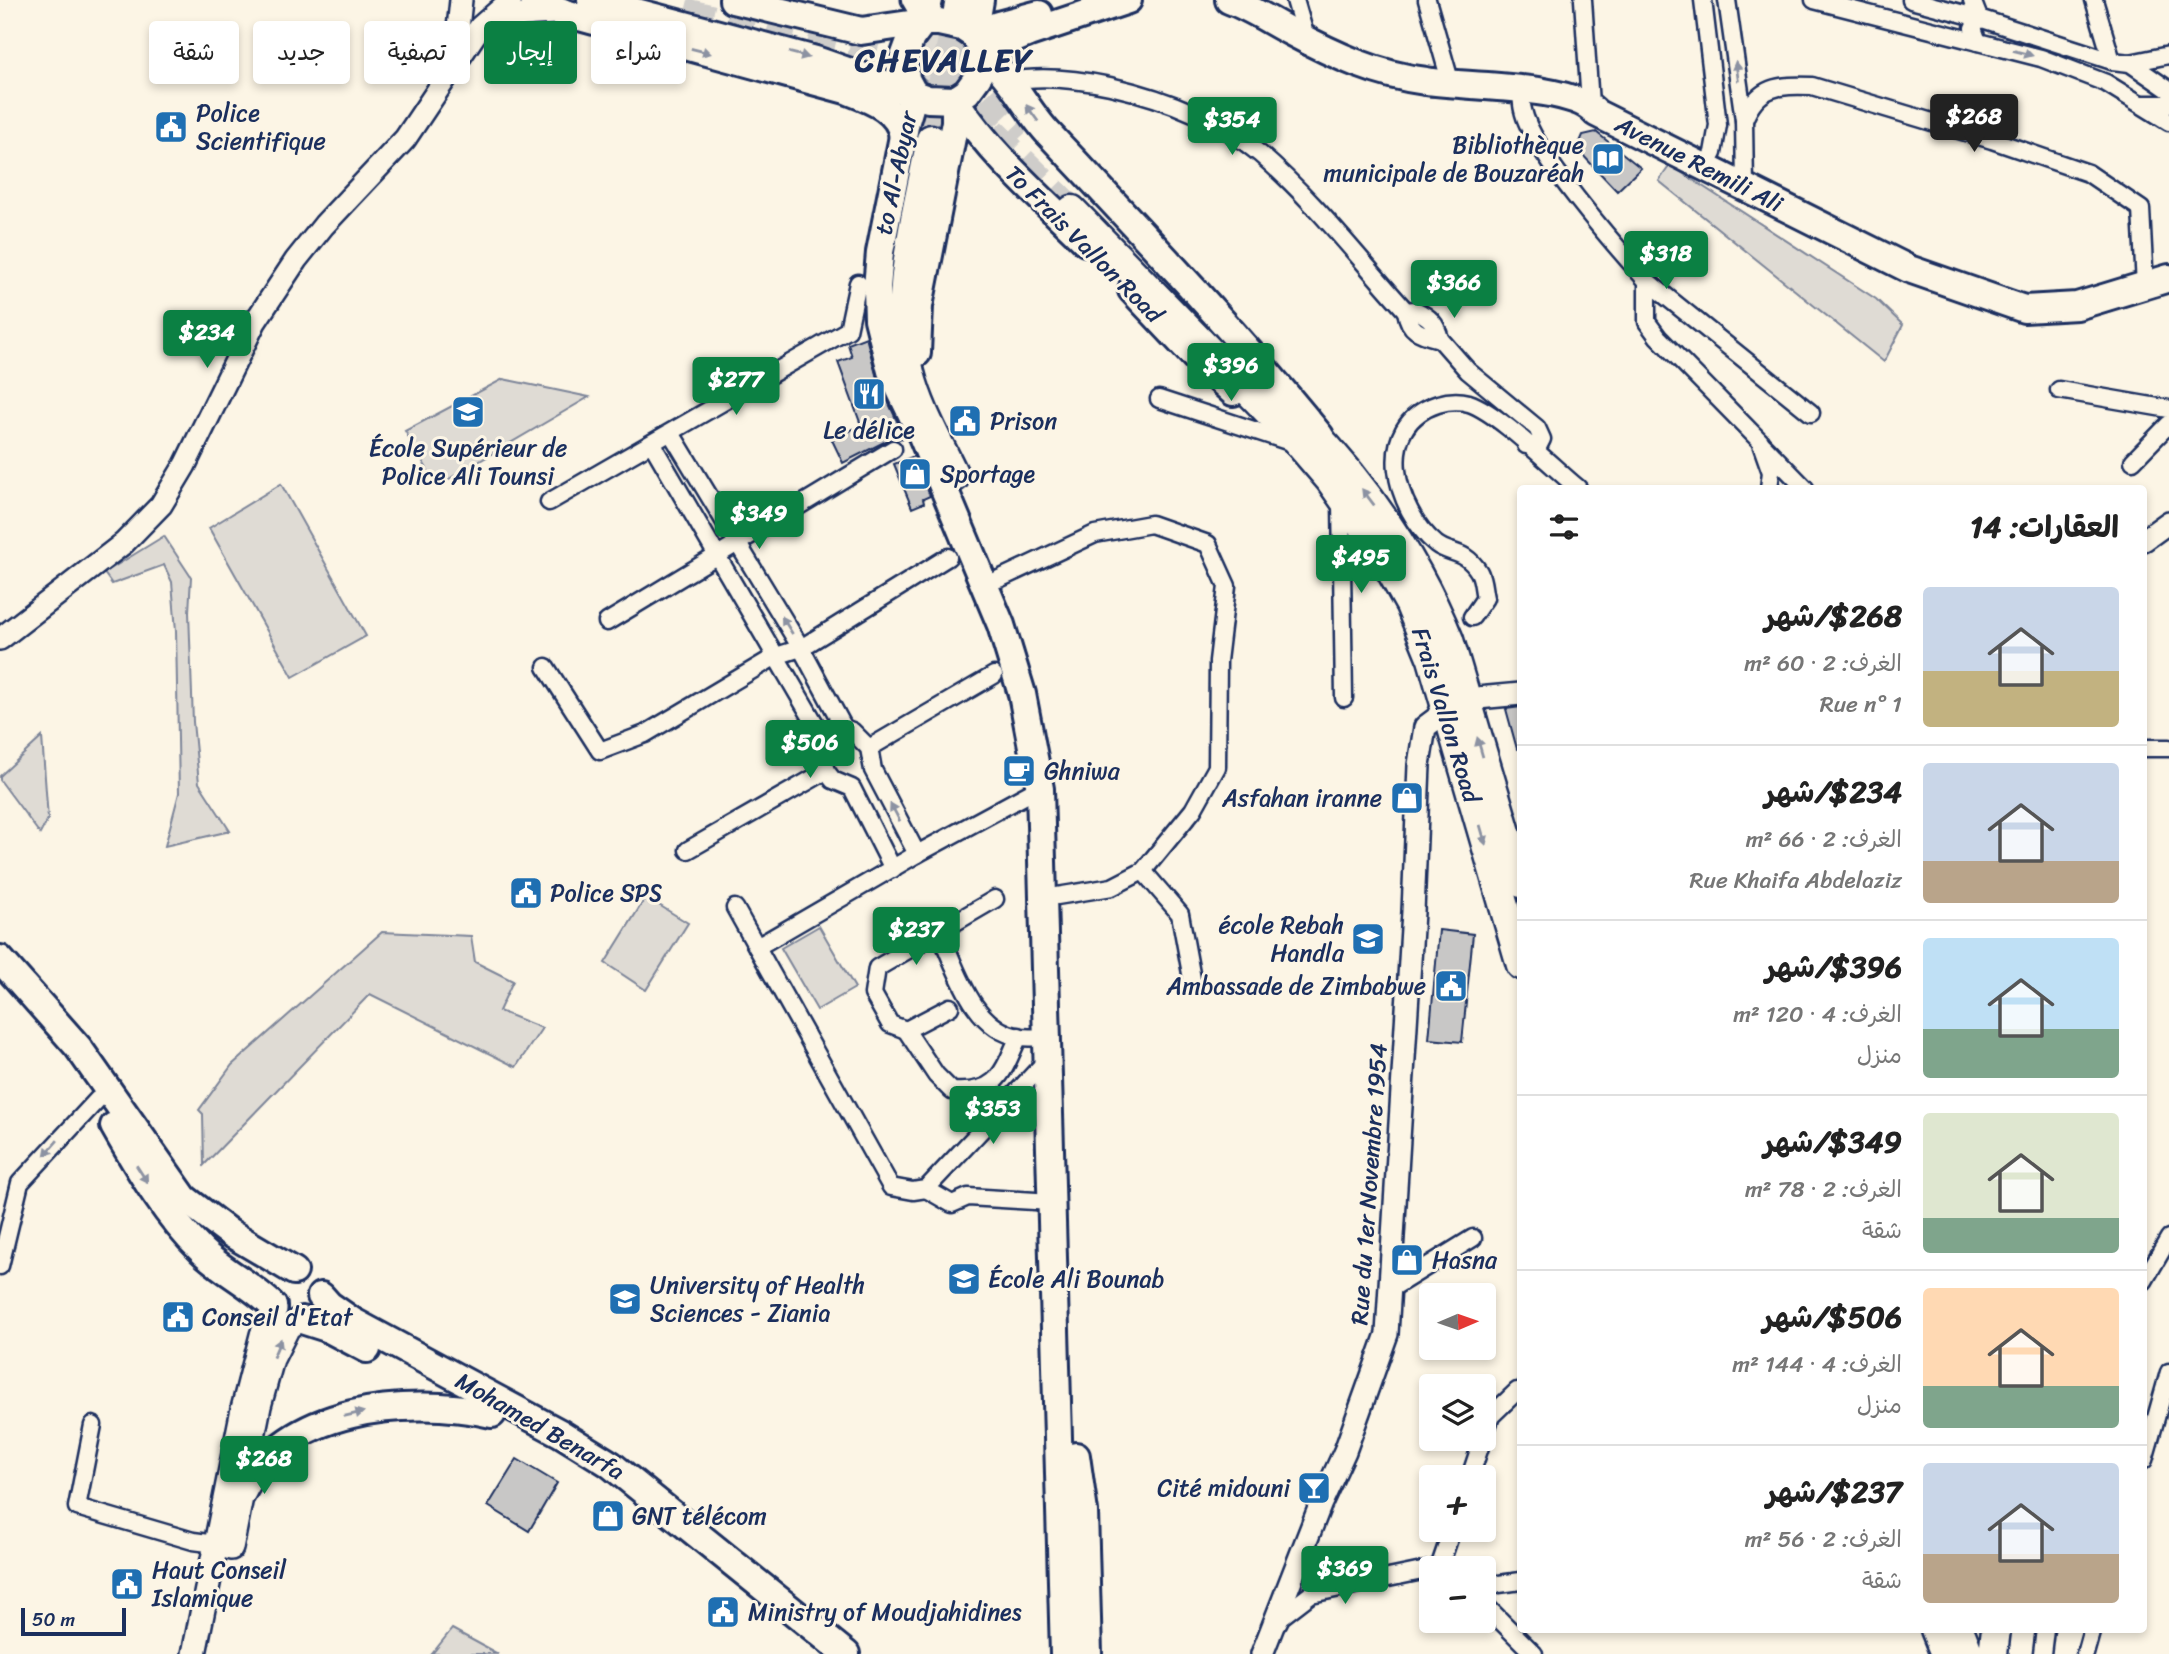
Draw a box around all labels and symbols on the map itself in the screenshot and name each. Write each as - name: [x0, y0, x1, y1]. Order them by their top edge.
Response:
- district label: CHEVALLEY: [854, 32, 1034, 89]
- one-way arrow: [691, 46, 713, 57]
- one-way arrow: [2012, 48, 2034, 59]
- one-way arrow: [789, 50, 811, 61]
- one-way arrow: [1731, 60, 1742, 82]
- place label: Police Scientifique: [196, 92, 326, 162]
- pin: $268: [1933, 94, 2015, 154]
- pin: $354: [1191, 97, 1273, 157]
- street label: Avenue Remili Ali: [1607, 103, 1792, 225]
- one-way arrow: [1025, 104, 1039, 122]
- street label: to Al-Abyar: [862, 105, 930, 239]
- public building icon: Police Scientifique: [152, 108, 190, 146]
- place label: Bibliothèque municipale de Bouzaréah: [1324, 124, 1584, 194]
- library icon: Bibliothèque municipale de Bouzaréah: [1589, 140, 1627, 178]
- street label: To Frais Vallon Road: [995, 155, 1174, 334]
- pin: $318: [1625, 232, 1707, 291]
- pin: $366: [1413, 260, 1495, 320]
- pin: $234: [166, 310, 248, 370]
- pin: $396: [1190, 344, 1272, 403]
- pin: $277: [695, 358, 777, 417]
- restaurant icon: Le délice: [850, 375, 888, 413]
- school or university icon: École Supérieur de Police Ali Tounsi: [449, 393, 487, 431]
- place label: Prison: [990, 400, 1057, 442]
- public building icon: Prison: [946, 402, 984, 440]
- place label: Le délice: [823, 409, 915, 451]
- place label: École Supérieur de Police Ali Tounsi: [369, 427, 567, 497]
- place label: Sportage: [940, 453, 1036, 495]
- shop icon: Sportage: [896, 455, 934, 493]
- one-way arrow: [1361, 488, 1375, 506]
- pin: $349: [718, 491, 800, 551]
- pin: $495: [1320, 536, 1402, 595]
- one-way arrow: [781, 616, 794, 635]
- street label: Frais Vallon Road: [1399, 622, 1493, 809]
- pin: $506: [769, 720, 851, 780]
- one-way arrow: [1475, 736, 1485, 757]
- place label: Ghniwa: [1044, 750, 1121, 792]
- cafe icon: Ghniwa: [1000, 752, 1038, 790]
- place label: Asfahan iranne: [1221, 777, 1382, 819]
- shop icon: Asfahan iranne: [1388, 779, 1426, 817]
- one-way arrow: [889, 802, 901, 822]
- one-way arrow: [1479, 824, 1489, 845]
- place label: Police SPS: [550, 872, 662, 914]
- public building icon: Police SPS: [507, 874, 545, 912]
- place label: école Rebah Handla: [1219, 904, 1345, 974]
- pin: $237: [875, 908, 957, 967]
- school or university icon: école Rebah Handla: [1349, 920, 1387, 958]
- place label: Ambassade de Zimbabwe: [1165, 965, 1426, 1007]
- public building icon: Ambassade de Zimbabwe: [1432, 967, 1470, 1005]
- street label: Rue du 1er Novembre 1954: [1338, 1042, 1400, 1326]
- pin: $353: [952, 1086, 1034, 1146]
- one-way arrow: [43, 1139, 59, 1157]
- one-way arrow: [136, 1164, 149, 1183]
- place label: Hasna: [1432, 1239, 1498, 1281]
- shop icon: Hasna: [1388, 1241, 1426, 1279]
- place label: École Ali Bounab: [988, 1258, 1165, 1300]
- school or university icon: École Ali Bounab: [945, 1260, 983, 1298]
- place label: University of Health Sciences - Ziania: [650, 1264, 865, 1334]
- school or university icon: University of Health Sciences - Ziania: [606, 1280, 644, 1318]
- north arrow: [1419, 1283, 1496, 1360]
- place label: Conseil d'Etat: [202, 1296, 354, 1338]
- public building icon: Conseil d'Etat: [159, 1298, 197, 1336]
- one-way arrow: [272, 1338, 283, 1359]
- street label: Mohamed Benarfa: [447, 1360, 633, 1492]
- one-way arrow: [343, 1409, 365, 1420]
- pin: $268: [223, 1436, 305, 1496]
- place label: Cité midouni: [1157, 1467, 1291, 1509]
- bar icon: Cité midouni: [1295, 1469, 1333, 1507]
- place label: GNT télécom: [632, 1495, 767, 1537]
- shop icon: GNT télécom: [589, 1497, 627, 1535]
- pin: $369: [1304, 1546, 1386, 1606]
- place label: Haut Conseil Islamique: [151, 1549, 287, 1619]
- public building icon: Haut Conseil Islamique: [108, 1565, 146, 1603]
- place label: Ministry of Moudjahidines: [748, 1591, 1022, 1633]
- public building icon: Ministry of Moudjahidines: [704, 1593, 742, 1631]
- scale bar: [21, 1605, 126, 1637]

